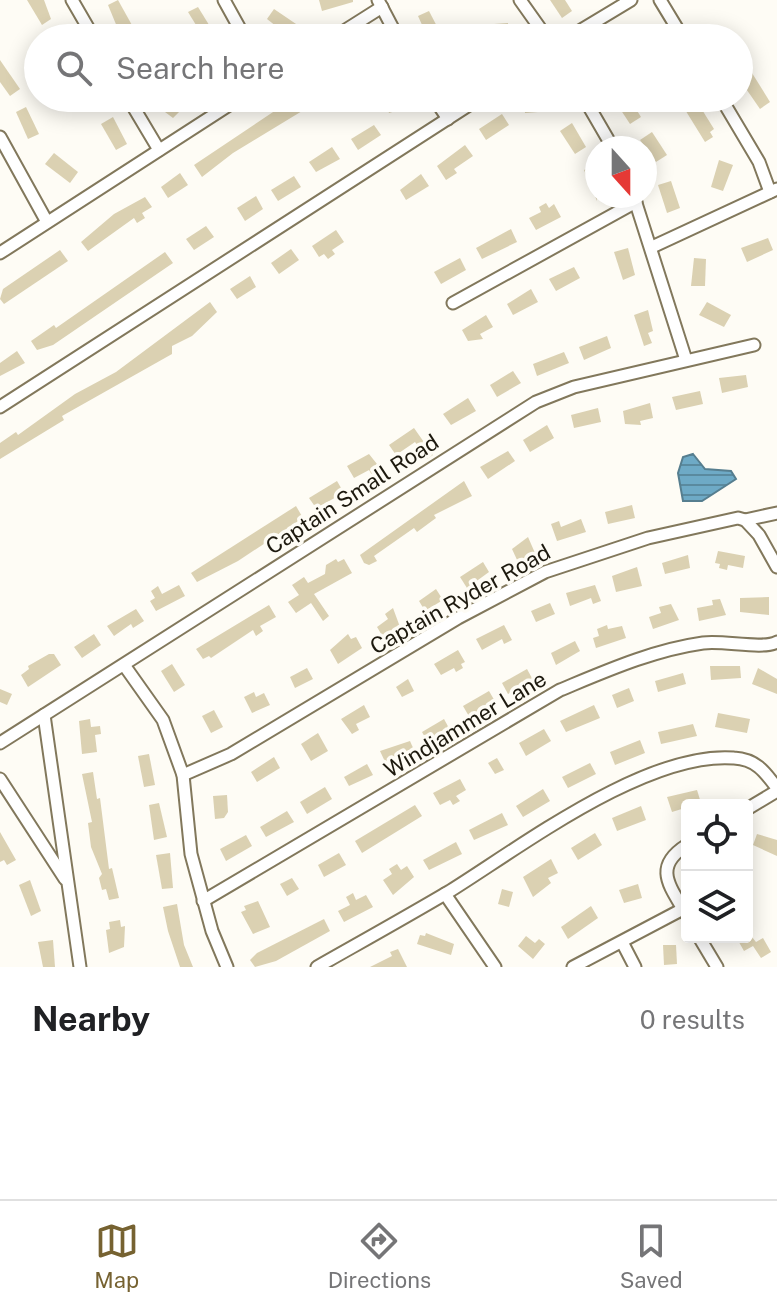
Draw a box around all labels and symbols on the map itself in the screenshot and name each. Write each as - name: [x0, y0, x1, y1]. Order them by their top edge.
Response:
- north arrow: [585, 136, 657, 208]
- street label: Captain Small Road: [261, 429, 443, 559]
- street label: Captain Ryder Road: [365, 539, 555, 659]
- street label: Windjammer Lane: [379, 665, 551, 783]

